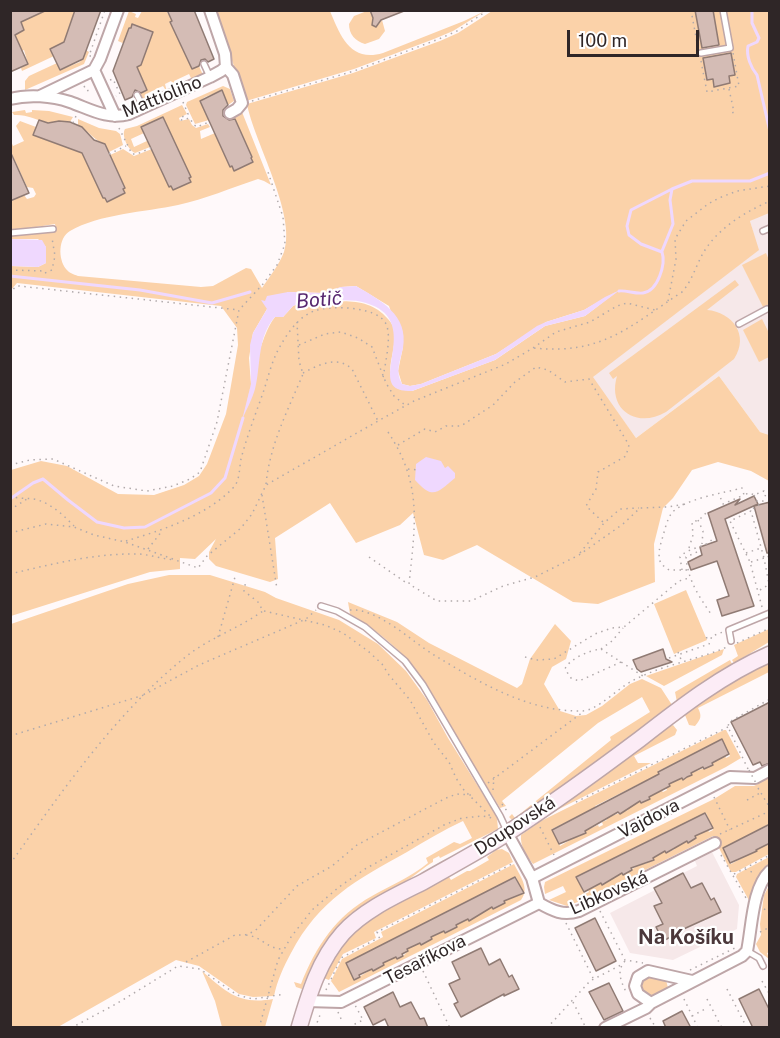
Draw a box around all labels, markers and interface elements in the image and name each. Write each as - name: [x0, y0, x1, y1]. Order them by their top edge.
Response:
- scale bar: [570, 18, 702, 56]
- text: 100 m: [578, 30, 627, 51]
- street label: Mattioliho: [119, 71, 205, 123]
- water label: Botič: [295, 286, 343, 314]
- street label: Doupovská: [471, 792, 559, 860]
- street label: Vajdova: [615, 794, 683, 844]
- street label: Libkovská: [567, 866, 651, 920]
- district label: Na Košíku: [638, 926, 734, 950]
- street label: Tesaříkova: [381, 930, 469, 990]

